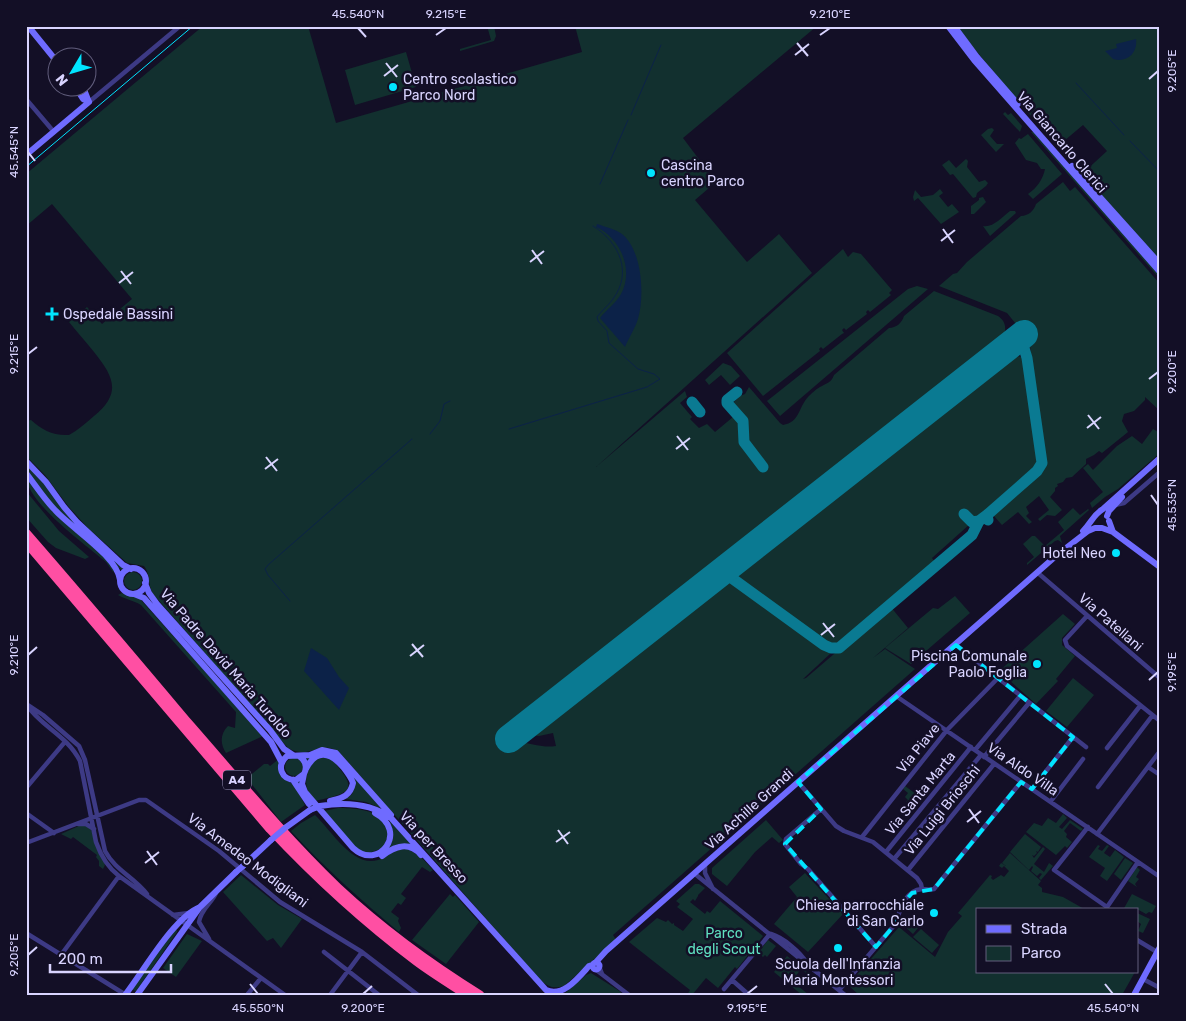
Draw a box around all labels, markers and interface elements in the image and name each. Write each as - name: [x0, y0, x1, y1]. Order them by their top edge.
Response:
- text: 45.540°N: [332, 7, 384, 21]
- text: 9.215°E: [426, 7, 466, 21]
- text: 9.210°E: [809, 7, 851, 21]
- north arrow: [48, 48, 98, 98]
- text: 9.205°E: [1165, 49, 1179, 93]
- text: N: [52, 70, 72, 89]
- place label: Centro scolastico Parco Nord: [403, 71, 516, 104]
- marker: Centro scolastico Parco Nord: [387, 81, 399, 93]
- street label: Via Giancarlo Clerici: [1013, 88, 1110, 197]
- text: 45.545°N: [7, 126, 21, 178]
- place label: Cascina centro Parco: [661, 157, 745, 190]
- marker: Cascina centro Parco: [645, 167, 657, 179]
- place label: Ospedale Bassini: [63, 306, 173, 323]
- marker: Ospedale Bassini: [45, 307, 59, 321]
- text: 9.215°E: [7, 334, 21, 374]
- text: 9.200°E: [1165, 350, 1179, 394]
- text: 45.535°N: [1165, 479, 1179, 531]
- place label: Hotel Neo: [1042, 545, 1106, 562]
- marker: Hotel Neo: [1110, 547, 1122, 559]
- street label: Via Padre David Maria Turoldo: [156, 585, 295, 741]
- street label: Via Patellani: [1075, 590, 1146, 655]
- text: 9.210°E: [7, 634, 21, 676]
- place label: Piscina Comunale Paolo Foglia: [911, 648, 1027, 681]
- text: 9.195°E: [1165, 652, 1179, 692]
- marker: Piscina Comunale Paolo Foglia: [1031, 658, 1043, 670]
- street label: Via Piave: [893, 720, 944, 777]
- street label: Via Aldo Villa: [984, 739, 1062, 800]
- street label: Via Santa Marta: [882, 748, 959, 838]
- street label: Via Luigi Brioschi: [901, 762, 984, 859]
- street label: Via Achille Grandi: [702, 765, 797, 853]
- road number: A4: [223, 770, 251, 790]
- street label: Via per Bresso: [396, 808, 472, 887]
- street label: Via Amedeo Modigliani: [184, 810, 311, 911]
- place label: Chiesa parrocchiale di San Carlo: [796, 897, 924, 930]
- marker: Chiesa parrocchiale di San Carlo: [928, 907, 940, 919]
- legend: [976, 908, 1138, 974]
- text: Strada: [1021, 920, 1067, 938]
- park label: Parco degli Scout: [687, 925, 761, 958]
- text: 9.205°E: [7, 933, 21, 977]
- scale bar: [50, 941, 171, 973]
- marker: Scuola dell'Infanzia Maria Montessori: [832, 942, 844, 954]
- text: Parco: [1021, 944, 1061, 962]
- text: 200 m: [58, 950, 103, 968]
- place label: Scuola dell'Infanzia Maria Montessori: [775, 956, 901, 989]
- text: 45.550°N: [232, 1001, 284, 1015]
- text: 9.200°E: [341, 1001, 385, 1015]
- text: 9.195°E: [727, 1001, 767, 1015]
- text: 45.540°N: [1087, 1001, 1139, 1015]

